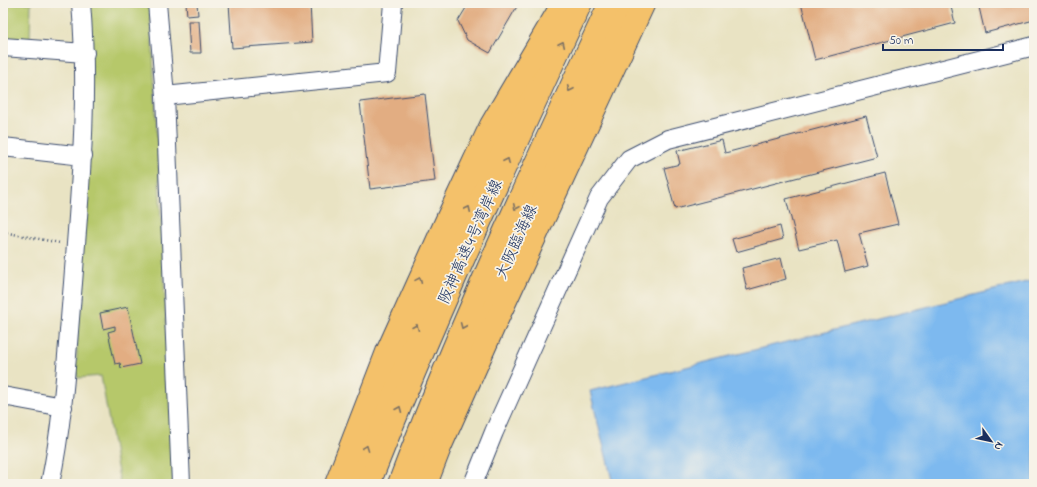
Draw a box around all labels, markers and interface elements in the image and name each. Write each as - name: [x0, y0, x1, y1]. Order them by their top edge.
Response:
- scale bar: [883, 26, 1003, 52]
- text: 50 m: [889, 32, 913, 50]
- one-way arrow: [557, 40, 565, 48]
- one-way arrow: [567, 85, 575, 93]
- one-way arrow: [502, 158, 510, 166]
- street label: 阪神高速4号湾岸線: [433, 176, 509, 308]
- street label: 大阪臨海線: [490, 201, 544, 283]
- one-way arrow: [512, 204, 520, 211]
- one-way arrow: [464, 205, 472, 212]
- one-way arrow: [415, 276, 423, 283]
- one-way arrow: [460, 322, 468, 330]
- one-way arrow: [411, 324, 419, 331]
- one-way arrow: [394, 405, 402, 413]
- north arrow: [971, 421, 1011, 461]
- text: N: [990, 438, 1007, 453]
- one-way arrow: [361, 444, 369, 451]

